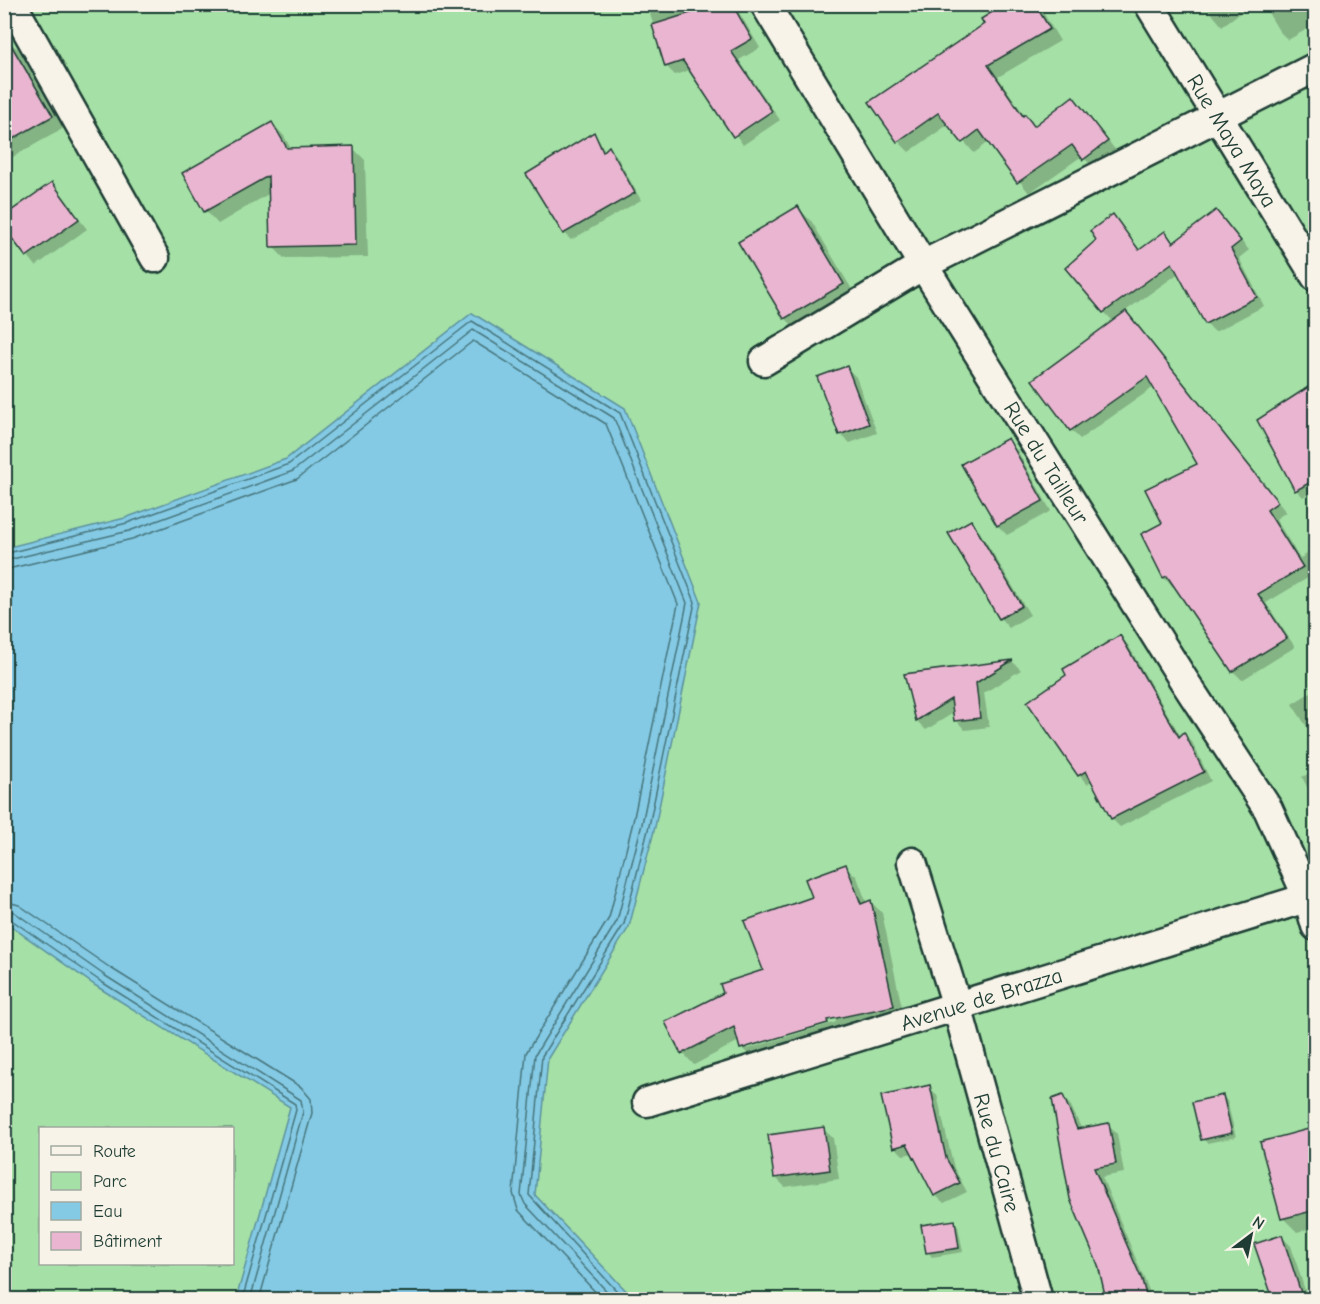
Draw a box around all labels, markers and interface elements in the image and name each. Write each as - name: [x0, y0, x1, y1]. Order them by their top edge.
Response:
- street label: Rue Maya Maya: [1181, 70, 1282, 212]
- street label: Rue du Tailleur: [998, 397, 1094, 529]
- street label: Avenue de Brazza: [898, 962, 1066, 1037]
- street label: Rue du Caire: [968, 1091, 1025, 1215]
- legend: [39, 1127, 234, 1265]
- text: Route: [93, 1141, 136, 1162]
- text: Parc: [93, 1171, 127, 1192]
- text: Eau: [93, 1201, 122, 1222]
- north arrow: [1221, 1205, 1281, 1265]
- text: N: [1249, 1213, 1268, 1234]
- text: Bâtiment: [93, 1231, 163, 1252]

